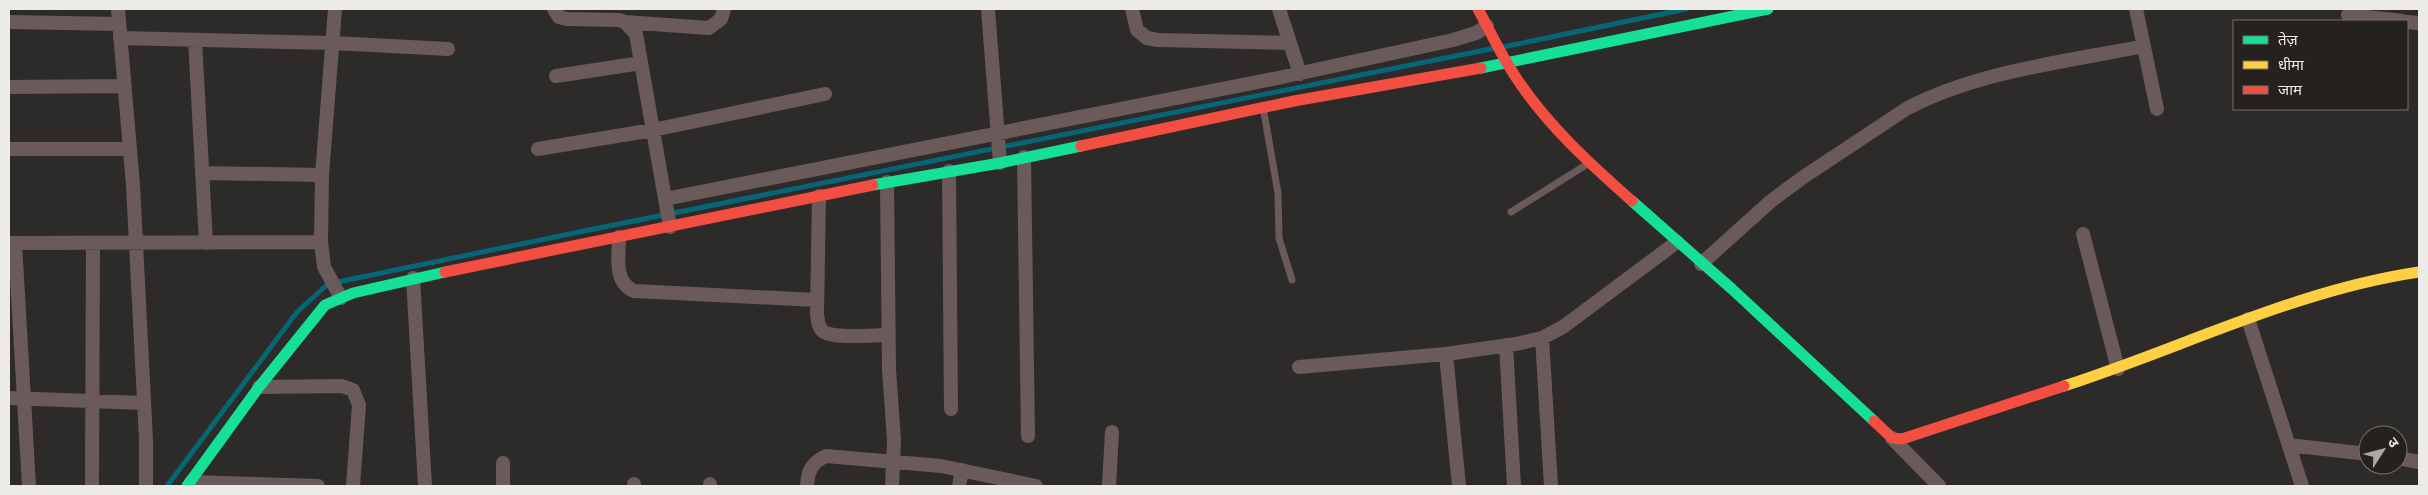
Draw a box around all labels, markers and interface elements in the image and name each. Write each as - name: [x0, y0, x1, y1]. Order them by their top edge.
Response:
- legend: [2233, 20, 2408, 110]
- text: तेज़: [2278, 30, 2299, 48]
- text: धीमा: [2278, 55, 2305, 73]
- text: जाम: [2278, 80, 2303, 98]
- north arrow: [2358, 425, 2408, 475]
- text: उ: [2385, 434, 2404, 451]

